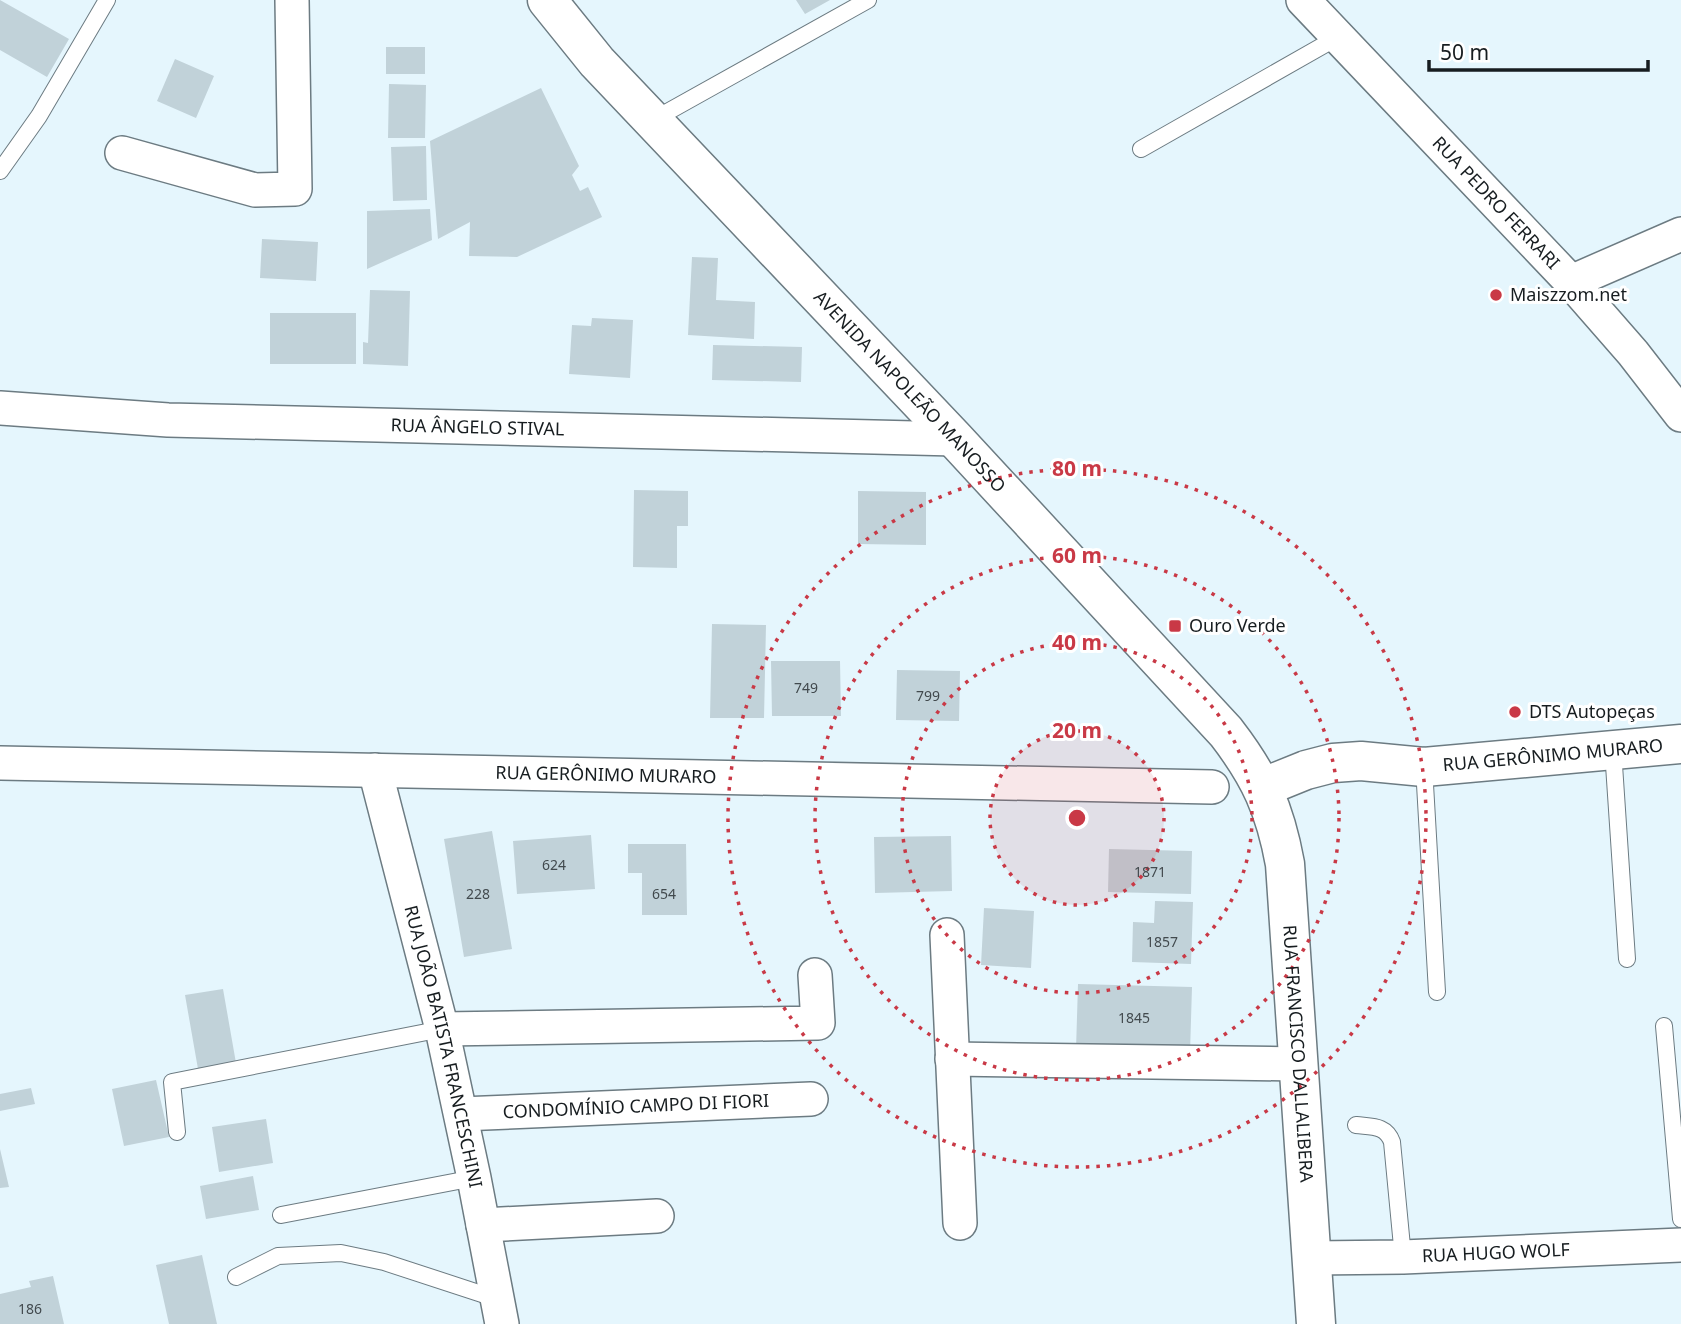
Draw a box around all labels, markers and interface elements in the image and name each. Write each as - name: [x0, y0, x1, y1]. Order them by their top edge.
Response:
- scale bar: [1429, 28, 1648, 72]
- text: 50 m: [1440, 38, 1489, 66]
- street label: RUA PEDRO FERRARI: [1428, 131, 1566, 274]
- place label: Maiszzom.net: [1510, 282, 1627, 306]
- street label: AVENIDA NAPOLEÃO MANOSSO: [809, 285, 1011, 497]
- marker: Maiszzom.net: [1488, 287, 1504, 303]
- street label: RUA ÂNGELO STIVAL: [390, 412, 565, 441]
- text: 80 m: [1052, 454, 1102, 482]
- text: 60 m: [1052, 541, 1102, 569]
- place label: Ouro Verde: [1189, 613, 1286, 637]
- marker: Ouro Verde: [1167, 618, 1183, 634]
- text: 40 m: [1052, 628, 1102, 656]
- house number: 749: [794, 678, 818, 697]
- house number: 799: [916, 686, 940, 705]
- place label: DTS Autopeças: [1529, 699, 1655, 723]
- marker: DTS Autopeças: [1507, 704, 1523, 720]
- text: 20 m: [1052, 716, 1102, 744]
- street label: RUA GERÔNIMO MURARO: [1442, 733, 1664, 776]
- street label: RUA GERÔNIMO MURARO: [495, 760, 717, 788]
- centre of rings: [1065, 806, 1089, 830]
- house number: 624: [542, 855, 566, 874]
- house number: 1871: [1134, 862, 1166, 881]
- house number: 228: [466, 884, 490, 903]
- house number: 654: [652, 884, 676, 903]
- street label: RUA JOÃO BATISTA FRANCESCHINI: [399, 903, 489, 1190]
- street label: RUA FRANCISCO DALLALIBERA: [1278, 924, 1319, 1184]
- house number: 1857: [1146, 932, 1178, 951]
- house number: 1845: [1118, 1008, 1150, 1027]
- street label: CONDOMÍNIO CAMPO DI FIORI: [502, 1088, 769, 1123]
- street label: RUA HUGO WOLF: [1421, 1237, 1570, 1267]
- house number: 186: [18, 1299, 42, 1318]

